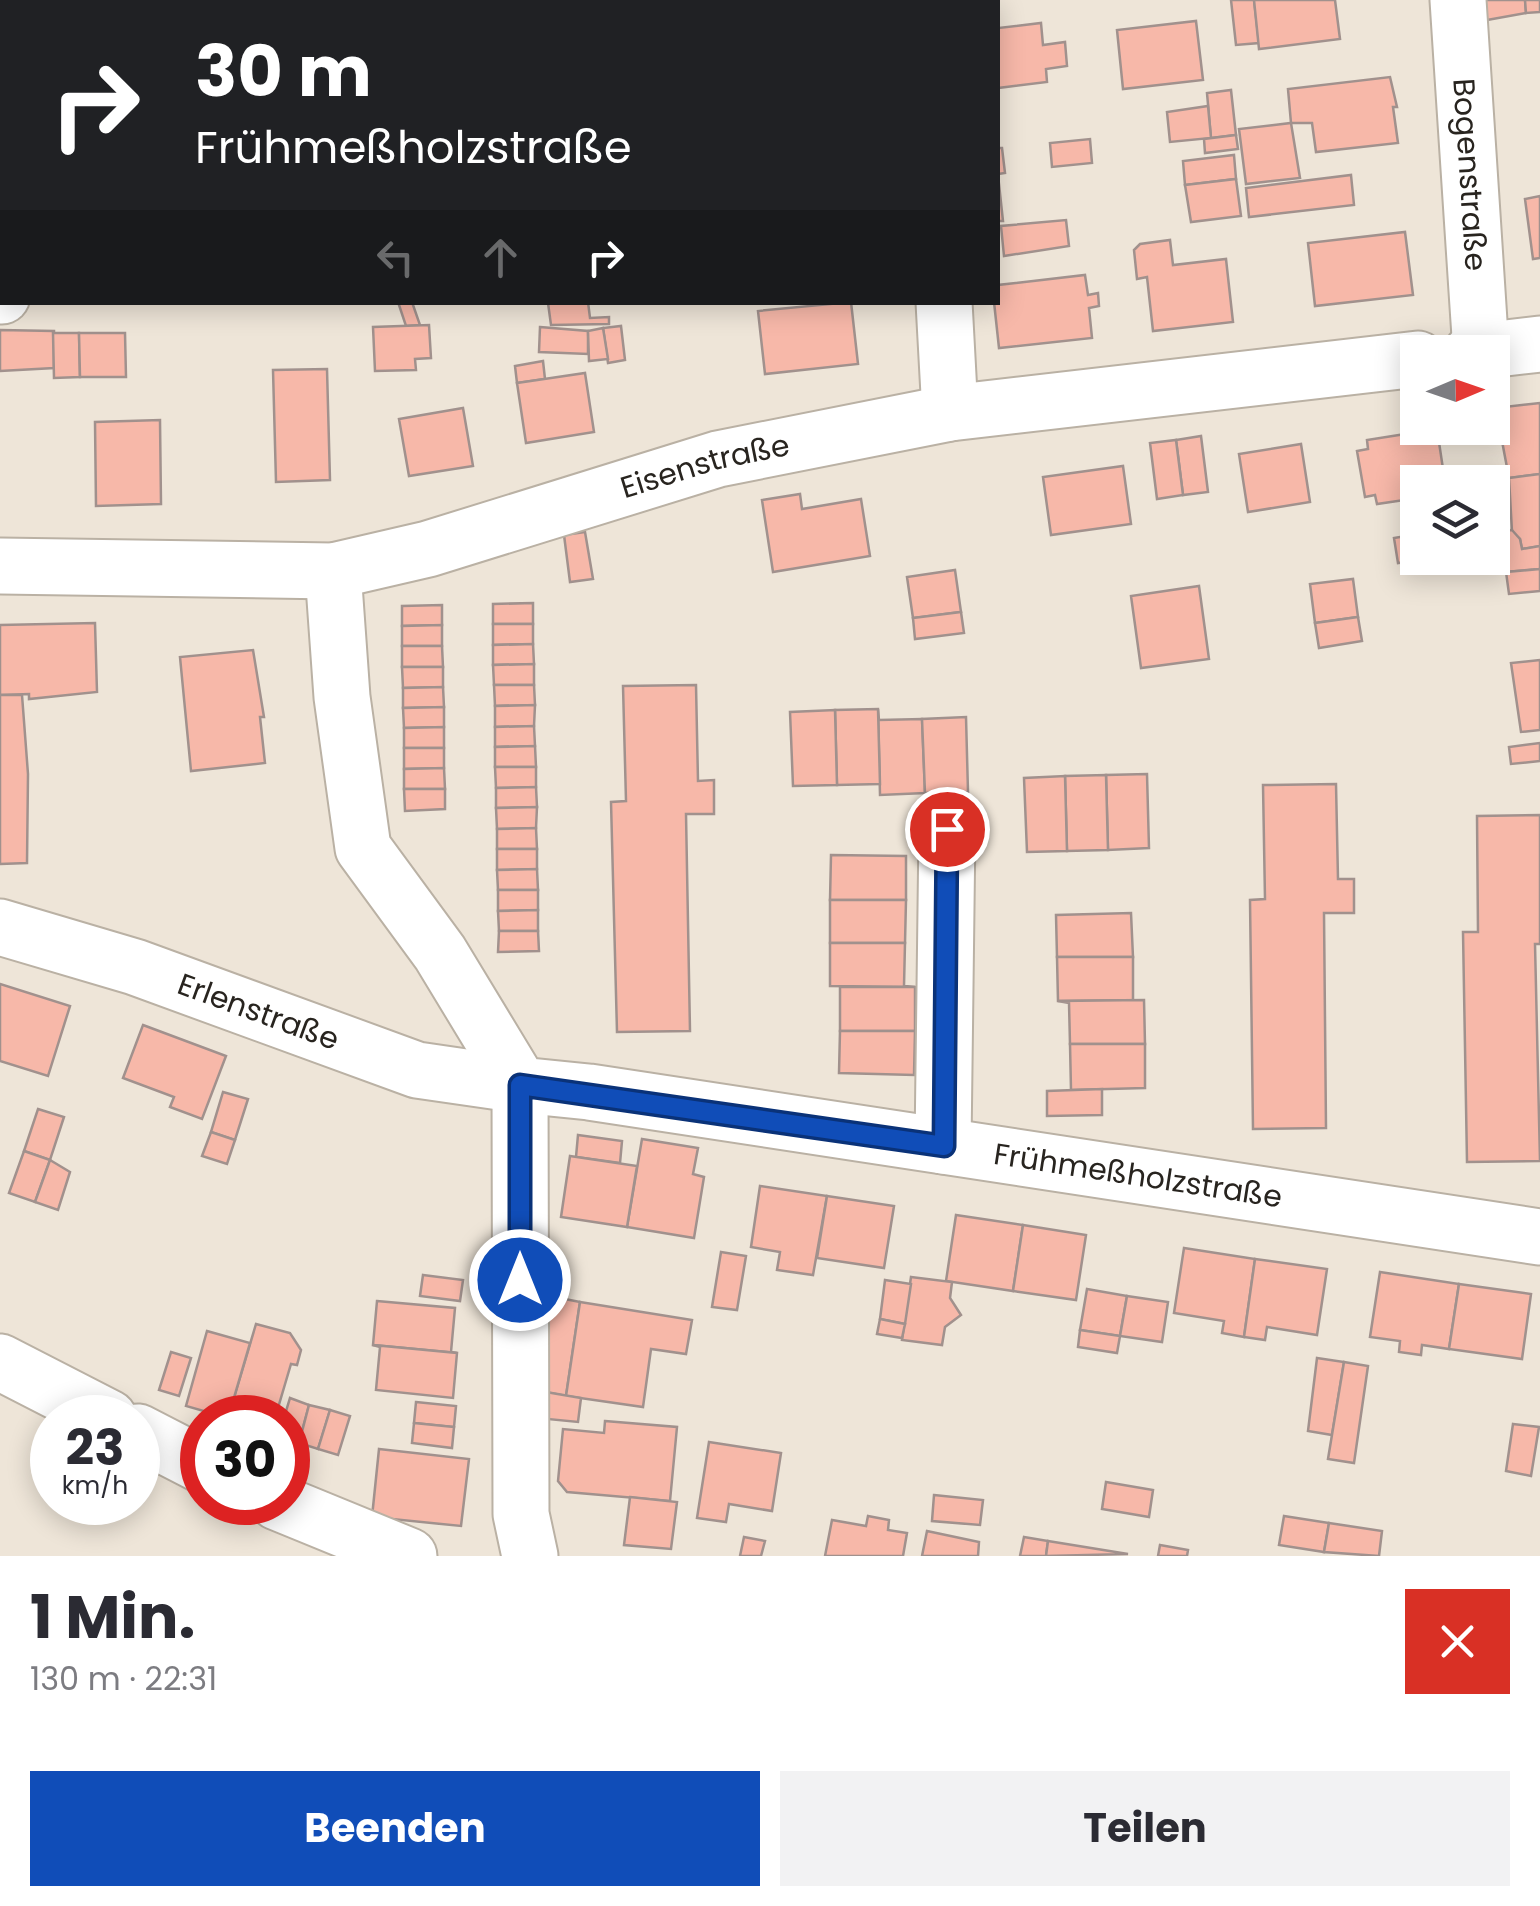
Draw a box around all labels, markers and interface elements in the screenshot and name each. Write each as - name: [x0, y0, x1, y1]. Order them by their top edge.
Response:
- text: 30 m: [195, 22, 372, 121]
- icon: right: [30, 40, 160, 170]
- street label: Bogenstraße: [1442, 77, 1498, 272]
- text: Frühmeßholzstraße: [195, 116, 632, 179]
- icon: left: [368, 230, 423, 285]
- icon: ahead: [473, 230, 528, 285]
- icon: right: [578, 230, 633, 285]
- north arrow: [1400, 335, 1510, 445]
- map controls: [1400, 335, 1510, 575]
- street label: Eisenstraße: [615, 423, 793, 509]
- button: layers: [1400, 465, 1510, 575]
- pin: [905, 787, 990, 872]
- icon: arrive: [920, 802, 975, 857]
- street label: Erlenstraße: [172, 962, 345, 1061]
- street label: Frühmeßholzstraße: [991, 1132, 1285, 1218]
- position arrow: [468, 1228, 572, 1332]
- speed limit sign: 30: [180, 1395, 310, 1525]
- text: 23: [66, 1412, 124, 1483]
- text: km/h: [62, 1468, 128, 1503]
- text: 1 Min.: [30, 1575, 195, 1659]
- button: close: [1405, 1589, 1510, 1694]
- text: 130 m · 22:31: [30, 1656, 217, 1701]
- button: Beenden: [30, 1771, 760, 1886]
- button: Teilen: [780, 1771, 1510, 1886]

